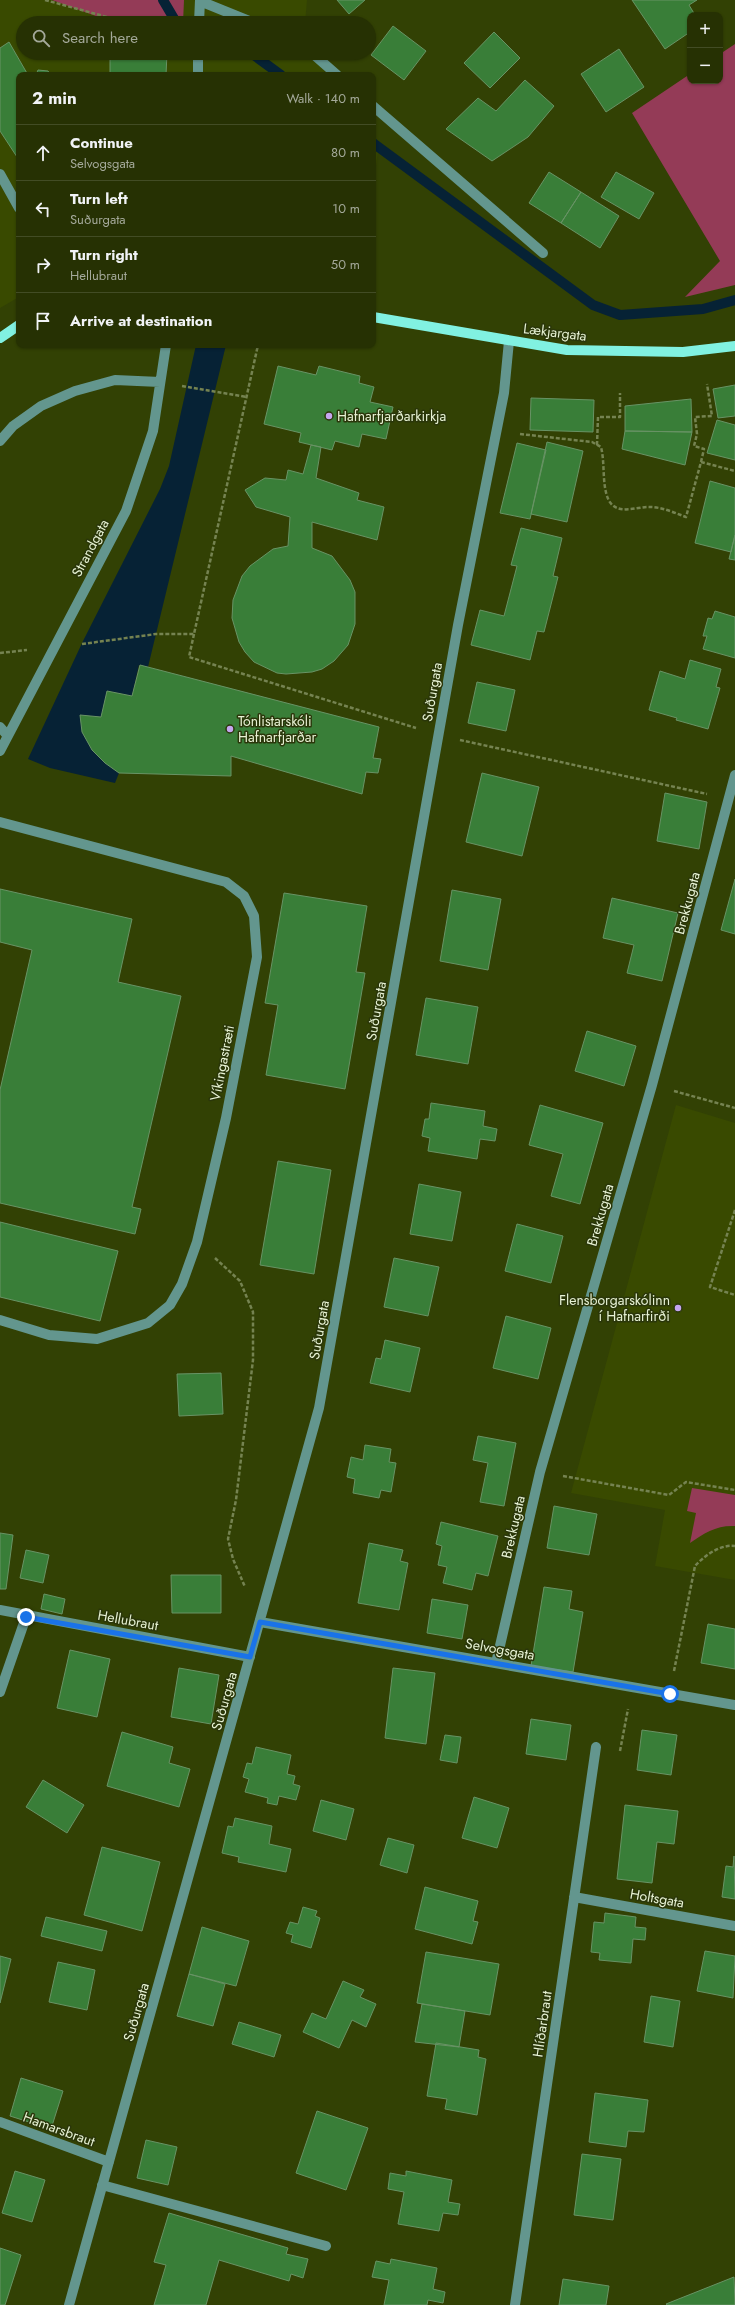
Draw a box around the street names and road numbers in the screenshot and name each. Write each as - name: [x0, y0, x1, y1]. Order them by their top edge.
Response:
- street label: Lækjargata: [522, 318, 588, 346]
- street label: Strandgata: [66, 516, 114, 580]
- street label: Suðurgata: [417, 661, 447, 723]
- street label: Brekkugata: [669, 870, 705, 936]
- street label: Suðurgata: [361, 980, 391, 1042]
- street label: Víkingastræti: [205, 1023, 239, 1103]
- street label: Brekkugata: [582, 1182, 618, 1248]
- street label: Suðurgata: [304, 1299, 334, 1361]
- street label: Brekkugata: [496, 1494, 530, 1560]
- street label: Hellubraut: [96, 1605, 161, 1635]
- street label: Selvogsgata: [464, 1633, 536, 1665]
- street label: Suðurgata: [206, 1669, 242, 1733]
- street label: Holtsgata: [628, 1883, 686, 1913]
- street label: Suðurgata: [118, 1980, 154, 2044]
- street label: Hlíðarbraut: [527, 1989, 557, 2058]
- street label: Hamarsbraut: [20, 2107, 98, 2151]

